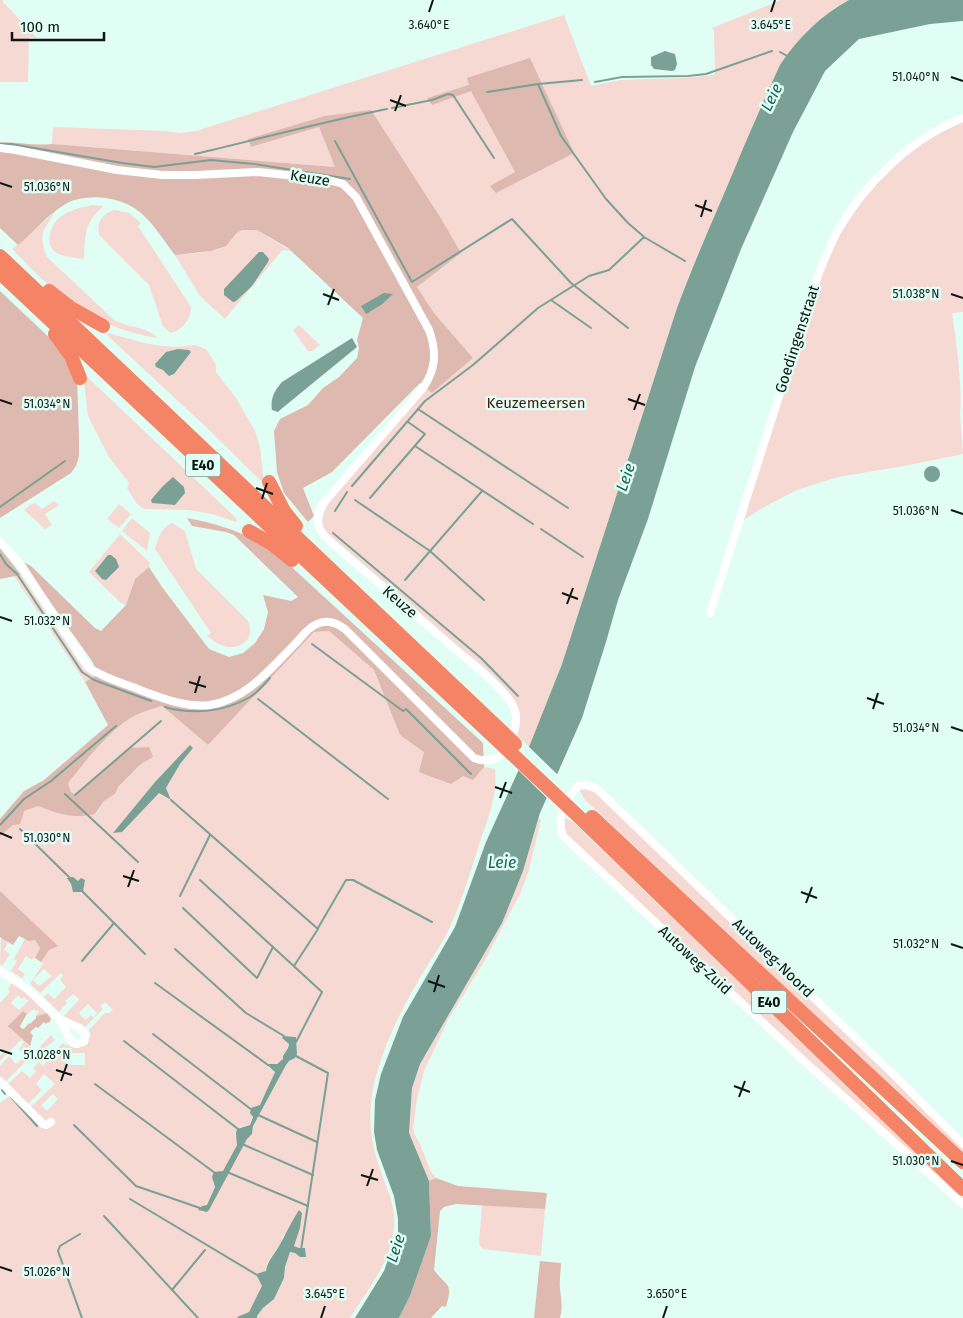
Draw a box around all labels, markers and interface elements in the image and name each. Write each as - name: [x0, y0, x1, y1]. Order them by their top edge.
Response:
- scale bar: [12, 10, 105, 42]
- text: 100 m: [20, 18, 60, 36]
- text: 3.640°E: [409, 18, 449, 32]
- text: 3.645°E: [751, 18, 791, 32]
- text: 51.040°N: [892, 70, 940, 84]
- water label: Leie: [757, 80, 786, 114]
- street label: Keuze: [289, 166, 331, 190]
- text: 51.036°N: [24, 180, 70, 194]
- street label: Goedingenstraat: [771, 282, 823, 395]
- text: 51.038°N: [893, 287, 939, 301]
- park label: Keuzemeersen: [487, 394, 585, 412]
- text: 51.034°N: [24, 397, 70, 411]
- road number: E40: [186, 454, 220, 476]
- water label: Leie: [612, 461, 639, 494]
- text: 51.036°N: [893, 504, 939, 518]
- street label: Keuze: [379, 582, 421, 622]
- text: 51.032°N: [24, 614, 70, 628]
- text: 51.034°N: [893, 721, 939, 735]
- text: 51.030°N: [23, 831, 71, 845]
- water label: Leie: [488, 853, 516, 872]
- street label: Autoweg-Noord: [729, 915, 817, 1001]
- street label: Autoweg-Zuid: [655, 922, 735, 998]
- text: 51.032°N: [893, 937, 939, 951]
- road number: E40: [752, 990, 786, 1014]
- text: 51.028°N: [24, 1048, 70, 1062]
- text: 51.030°N: [892, 1154, 940, 1168]
- water label: Leie: [382, 1232, 409, 1265]
- text: 51.026°N: [24, 1265, 70, 1279]
- text: 3.645°E: [305, 1287, 345, 1301]
- text: 3.650°E: [647, 1287, 687, 1301]

